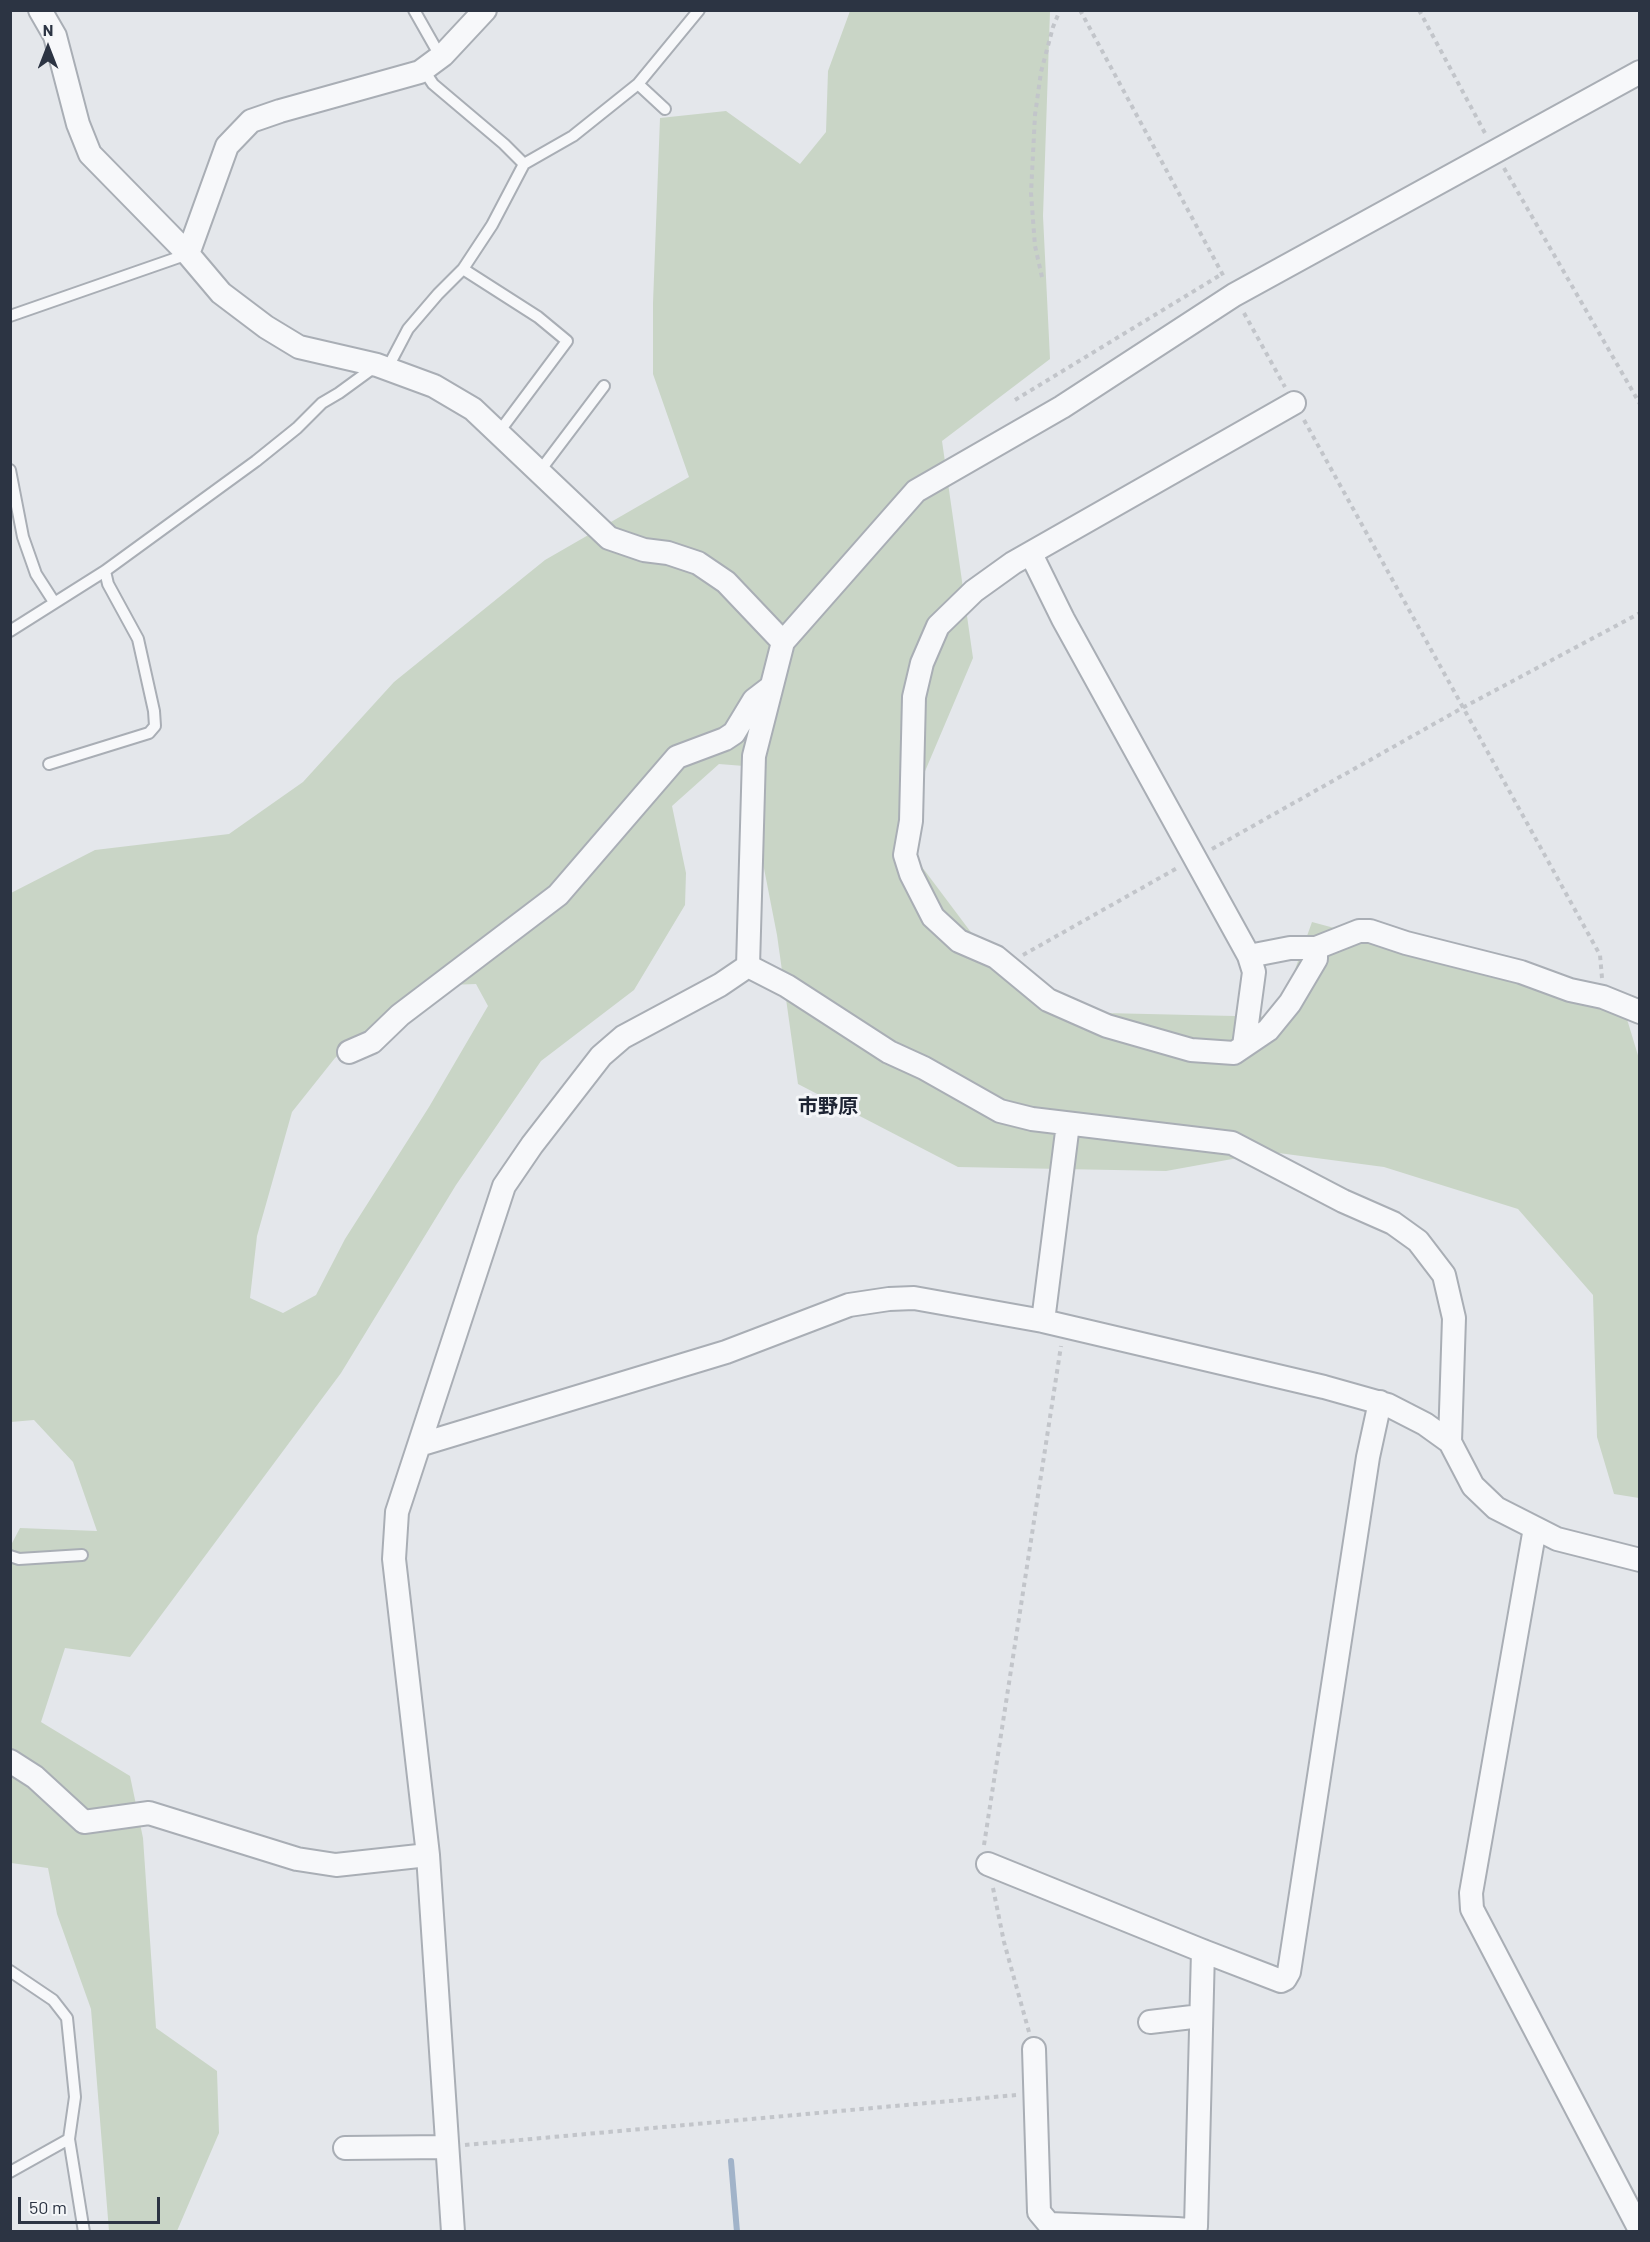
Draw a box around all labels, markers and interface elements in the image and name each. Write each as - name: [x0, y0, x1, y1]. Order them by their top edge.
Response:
- north arrow: [18, 18, 78, 78]
- text: N: [43, 20, 53, 39]
- district label: 市野原: [798, 1094, 858, 1118]
- scale bar: [21, 2185, 164, 2223]
- text: 50 m: [29, 2196, 67, 2218]

